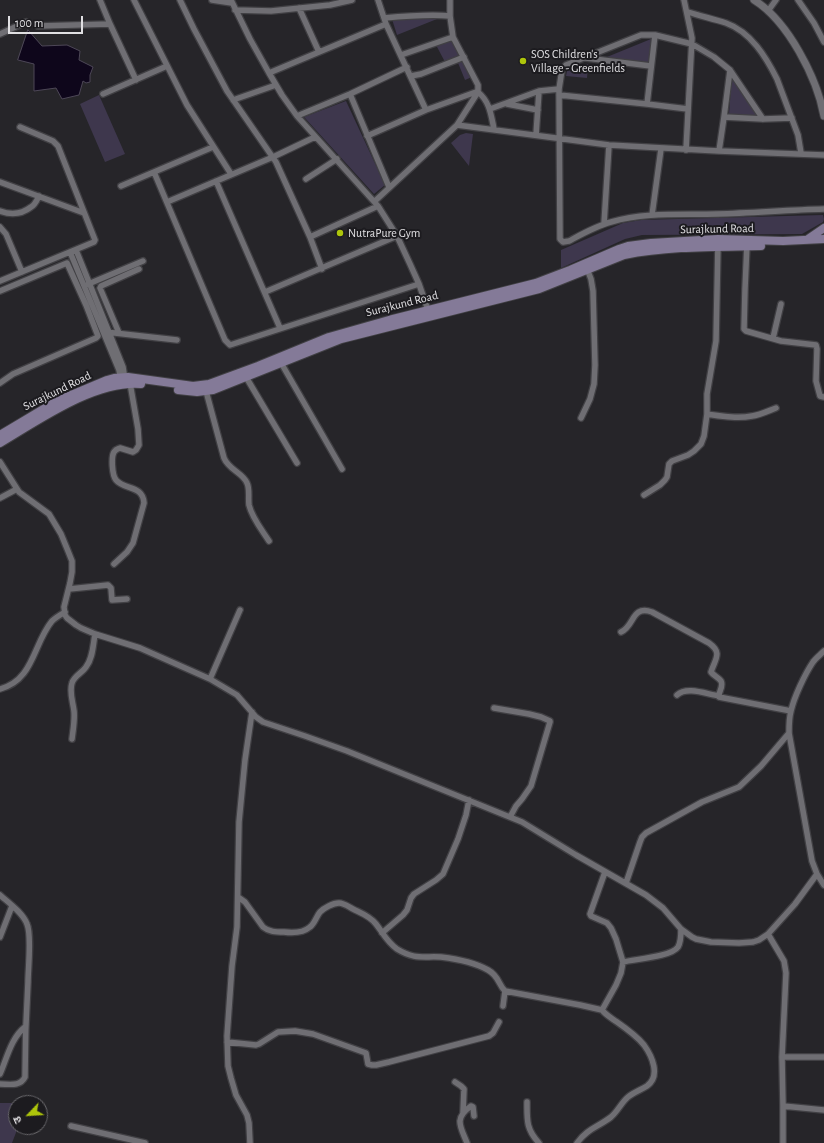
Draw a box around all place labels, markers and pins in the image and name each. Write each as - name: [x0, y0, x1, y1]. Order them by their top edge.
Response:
- place label: SOS Children's Village - Greenfields: [531, 47, 625, 75]
- marker: SOS Children's Village - Greenfields: [518, 56, 528, 66]
- place label: NutraPure Gym: [348, 226, 420, 240]
- marker: NutraPure Gym: [335, 228, 345, 238]

